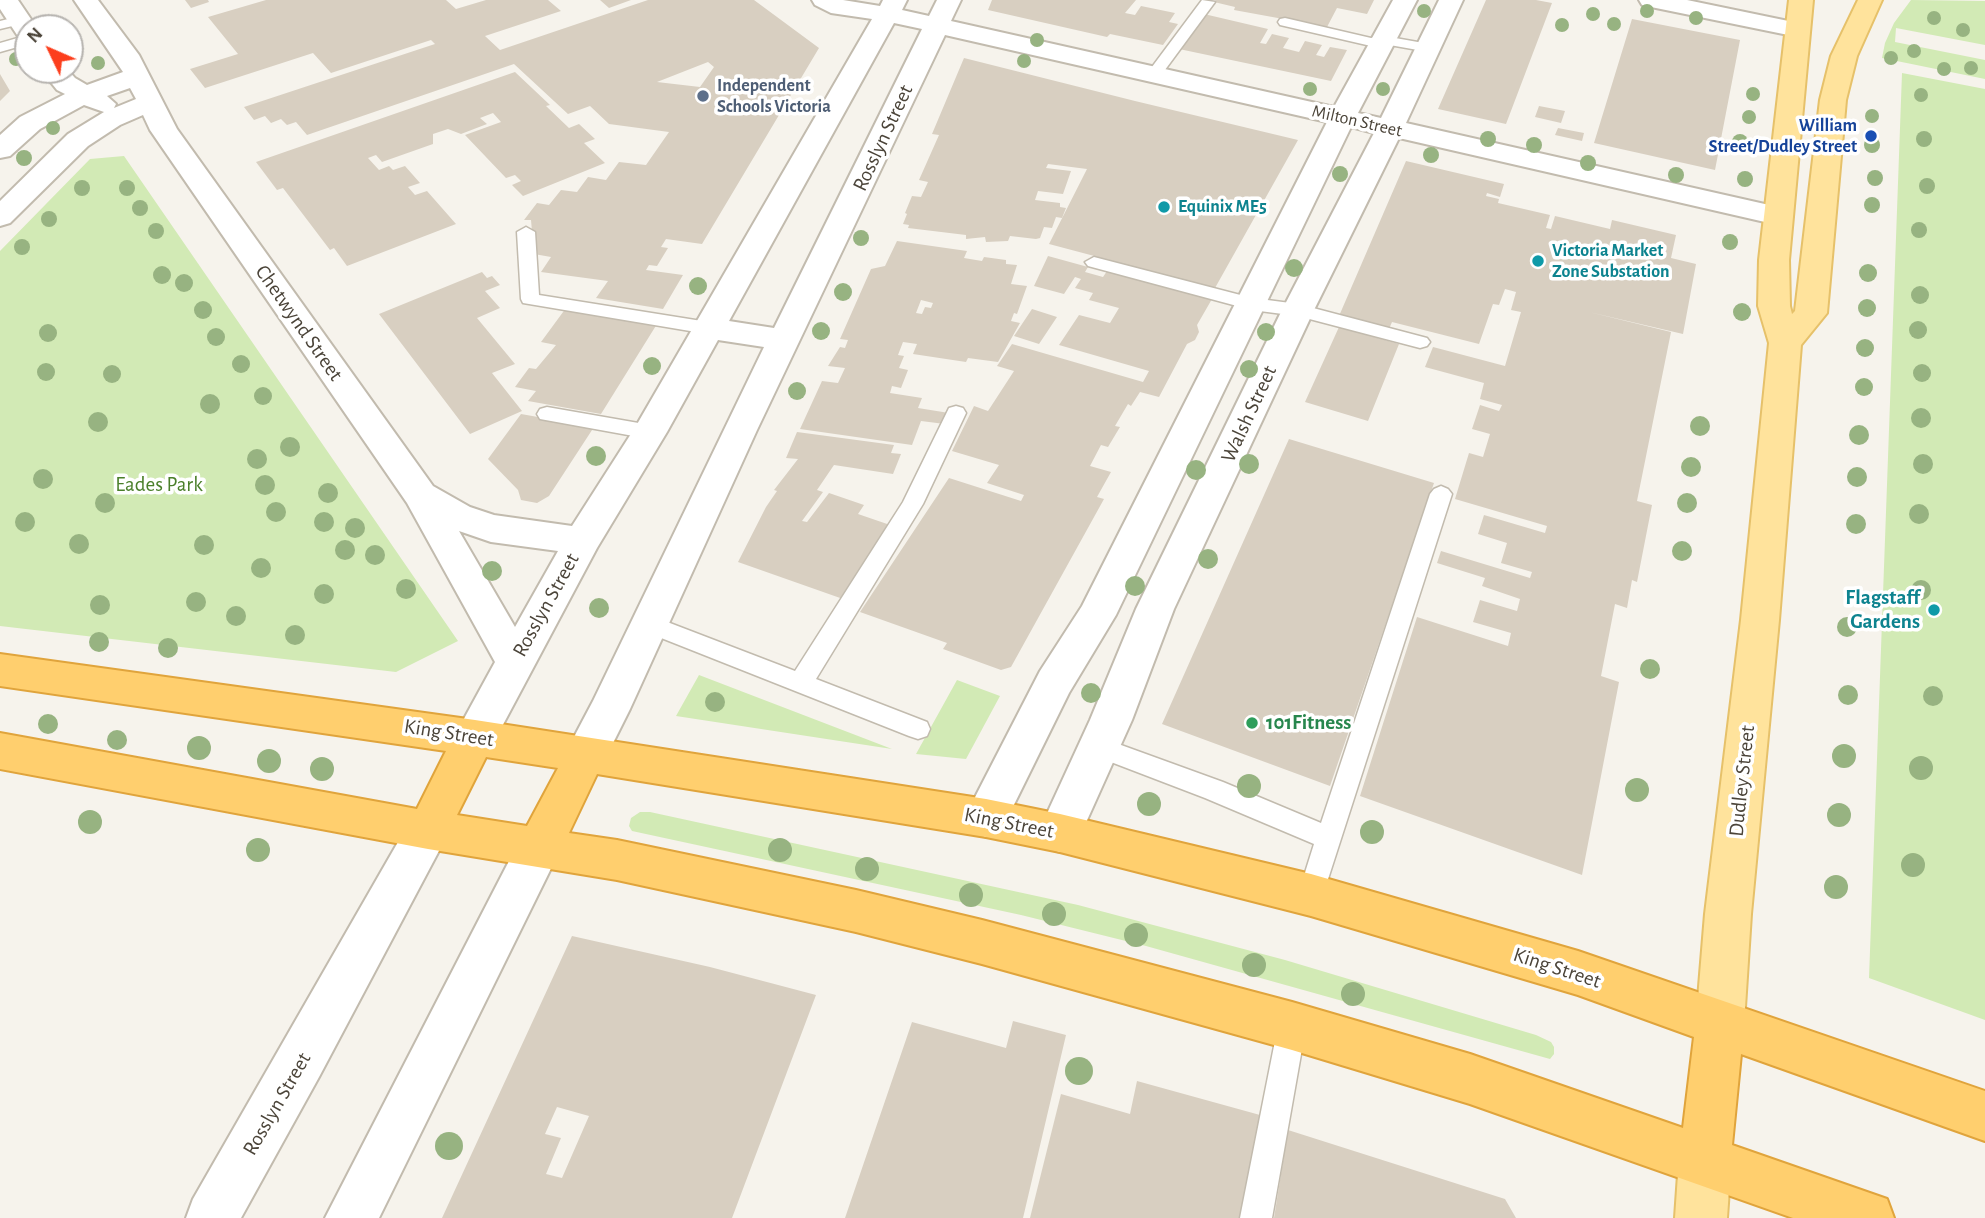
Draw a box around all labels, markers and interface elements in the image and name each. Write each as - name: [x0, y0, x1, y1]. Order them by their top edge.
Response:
- north arrow: [14, 14, 84, 84]
- text: N: [24, 24, 46, 47]
- place label: Independent Schools Victoria: [717, 75, 831, 118]
- street label: Rosslyn Street: [847, 81, 919, 195]
- marker: Independent Schools Victoria: [695, 88, 711, 104]
- street label: Milton Street: [1310, 100, 1404, 142]
- place label: William Street/Dudley Street: [1708, 115, 1857, 158]
- marker: William Street/Dudley Street: [1863, 128, 1879, 144]
- place label: Equinix ME5: [1178, 196, 1267, 218]
- marker: Equinix ME5: [1156, 199, 1172, 215]
- place label: Victoria Market Zone Substation: [1552, 240, 1670, 282]
- marker: Victoria Market Zone Substation: [1530, 253, 1546, 269]
- street label: Chetwynd Street: [250, 260, 348, 386]
- street label: Walsh Street: [1216, 362, 1282, 466]
- park label: Eades Park: [115, 472, 203, 498]
- street label: Rosslyn Street: [507, 549, 585, 661]
- place label: Flagstaff Gardens: [1845, 585, 1920, 635]
- marker: Flagstaff Gardens: [1926, 602, 1942, 618]
- place label: 101Fitness: [1266, 710, 1351, 736]
- street label: King Street: [402, 713, 496, 753]
- marker: 101Fitness: [1244, 715, 1260, 731]
- street label: Dudley Street: [1724, 724, 1760, 838]
- street label: King Street: [962, 802, 1056, 844]
- street label: King Street: [1510, 942, 1604, 994]
- street label: Rosslyn Street: [237, 1048, 317, 1160]

